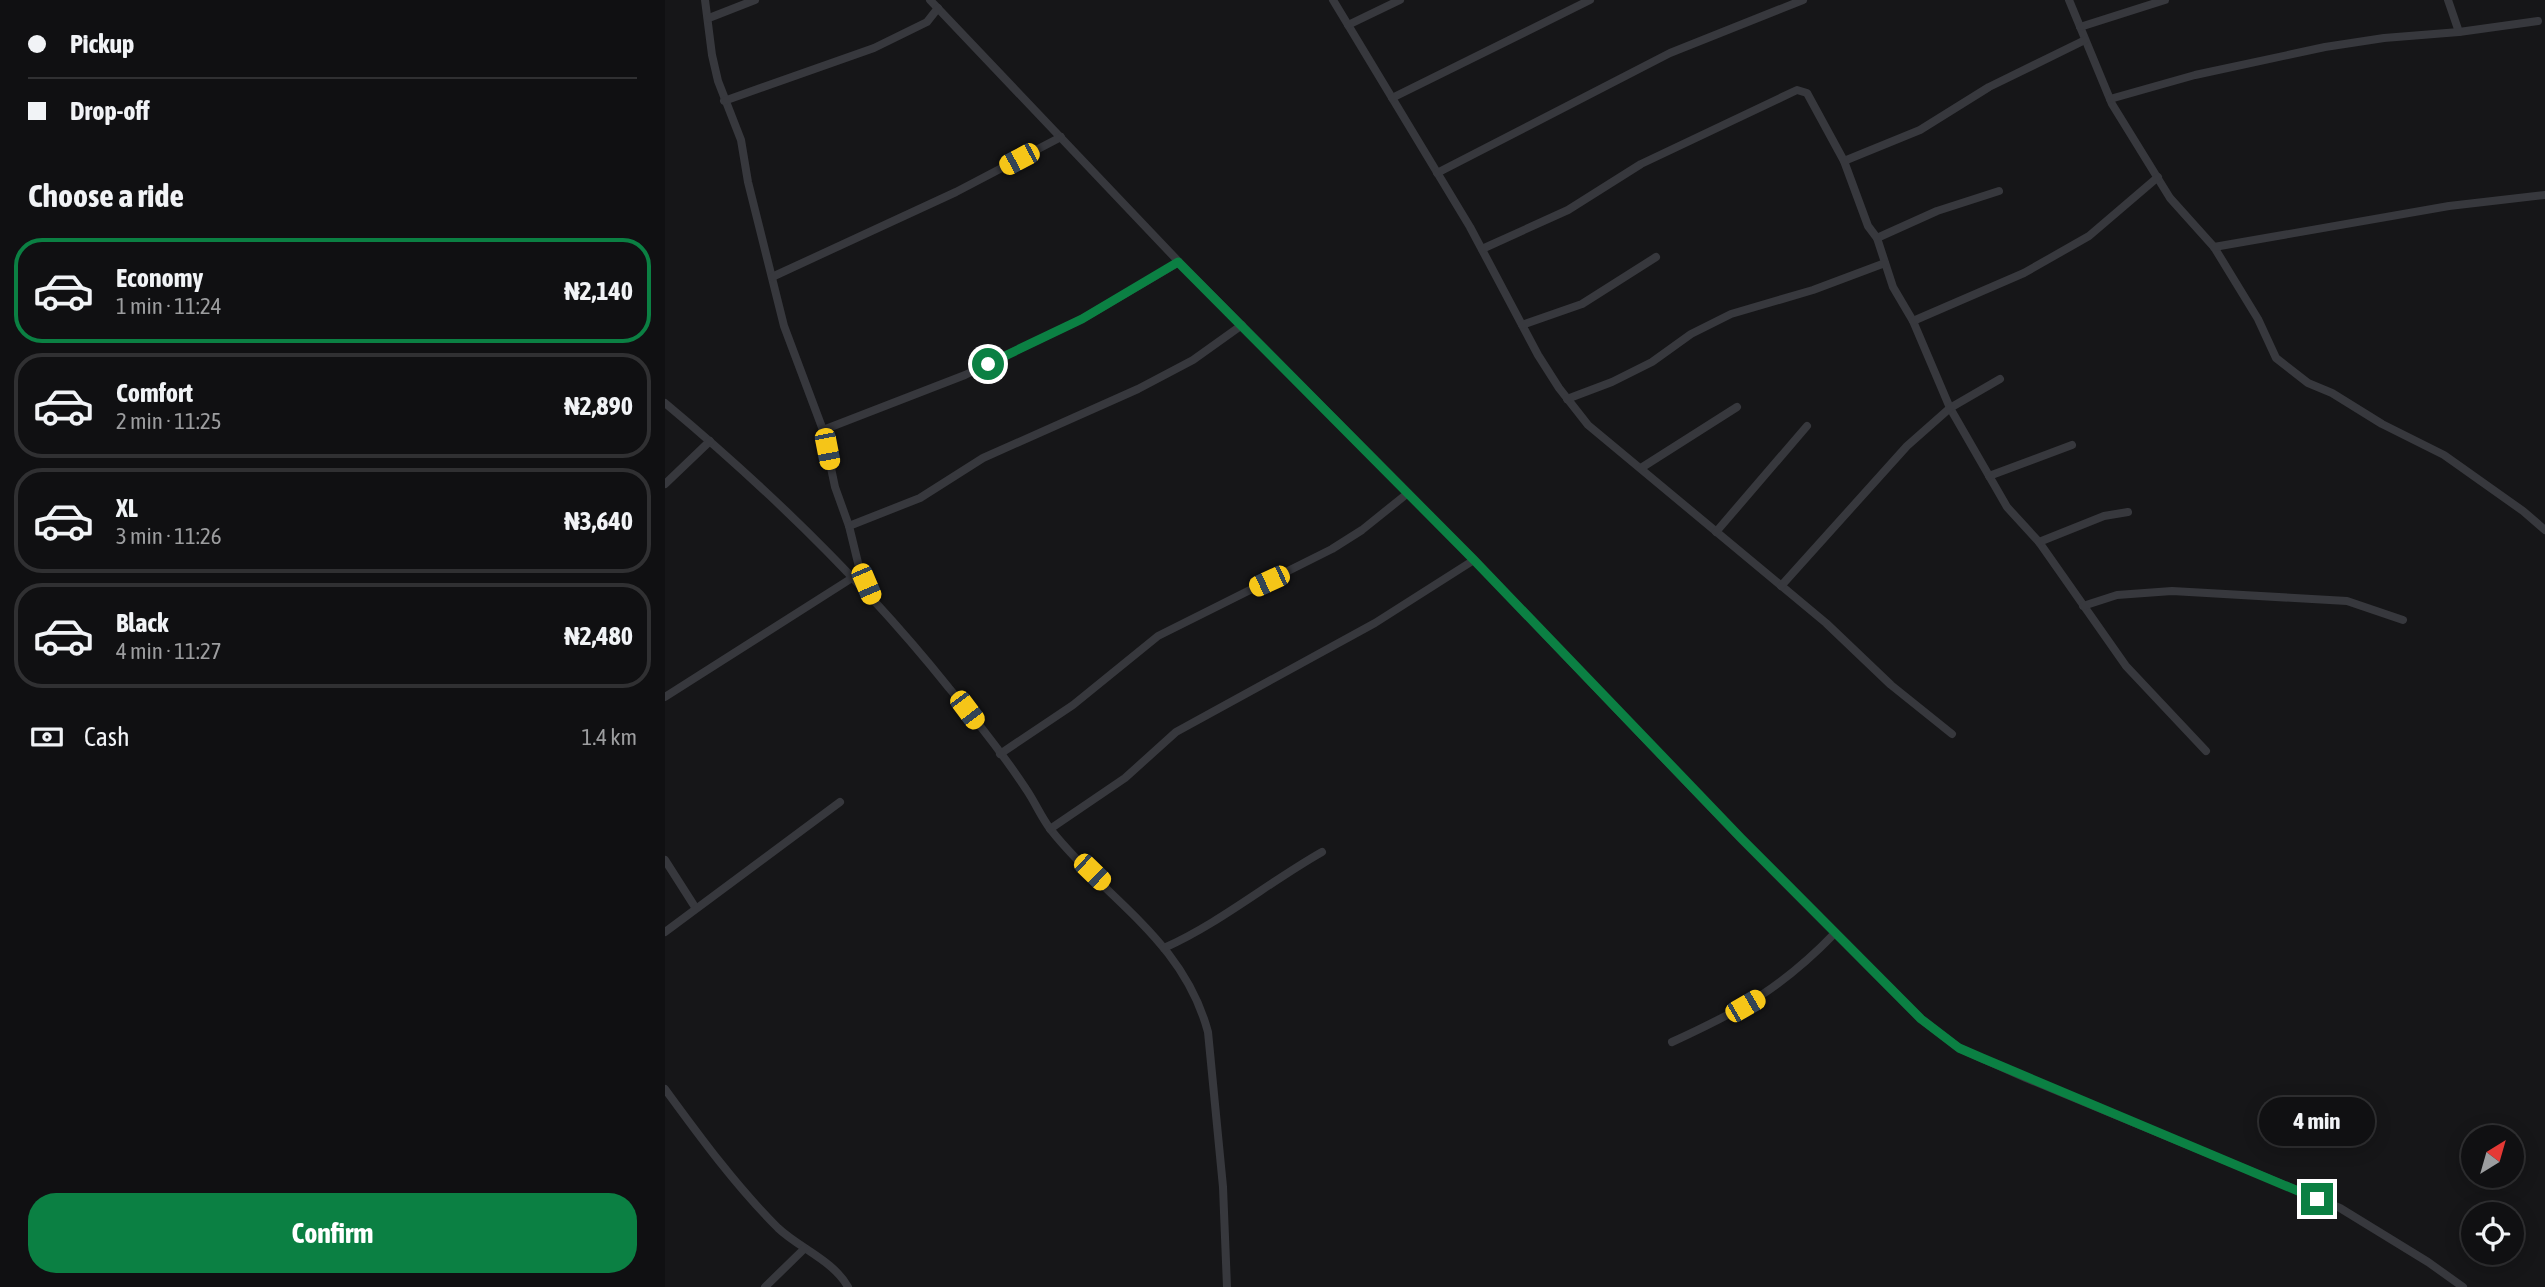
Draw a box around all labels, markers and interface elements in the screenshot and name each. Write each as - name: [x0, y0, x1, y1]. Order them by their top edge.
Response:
- text: Pickup: [70, 29, 134, 59]
- text: Drop-off: [70, 96, 150, 126]
- car: [996, 140, 1043, 178]
- text: Choose a ride: [28, 177, 184, 214]
- icon: car: [32, 259, 95, 322]
- text: Economy: [116, 263, 203, 293]
- text: ₦2,140: [564, 276, 633, 306]
- text: 1 min · 11:24: [116, 293, 222, 319]
- route start: [972, 348, 1004, 380]
- icon: car: [32, 374, 95, 437]
- text: Comfort: [116, 378, 193, 408]
- text: ₦2,890: [564, 391, 633, 421]
- text: 2 min · 11:25: [116, 408, 222, 434]
- car: [813, 426, 842, 472]
- icon: car: [32, 489, 95, 552]
- text: XL: [116, 493, 138, 523]
- text: ₦3,640: [564, 506, 633, 536]
- text: 3 min · 11:26: [116, 523, 222, 549]
- car: [849, 561, 884, 607]
- car: [1246, 563, 1293, 599]
- icon: car: [32, 604, 95, 667]
- text: Black: [116, 608, 168, 638]
- text: ₦2,480: [564, 621, 633, 651]
- text: 4 min · 11:27: [116, 638, 222, 664]
- car: [946, 687, 989, 733]
- icon: cash: [28, 718, 66, 756]
- text: Cash: [84, 722, 130, 752]
- text: 1.4 km: [581, 724, 637, 750]
- car: [1070, 850, 1115, 894]
- car: [1722, 986, 1769, 1026]
- callout: 4 min: [2259, 1098, 2375, 1146]
- text: 4 min: [2294, 1108, 2340, 1134]
- north arrow: [2461, 1125, 2523, 1188]
- map controls: [2461, 1125, 2524, 1265]
- route end: [2301, 1183, 2333, 1215]
- button: Confirm: [28, 1193, 637, 1273]
- button: locate: [2461, 1202, 2524, 1265]

